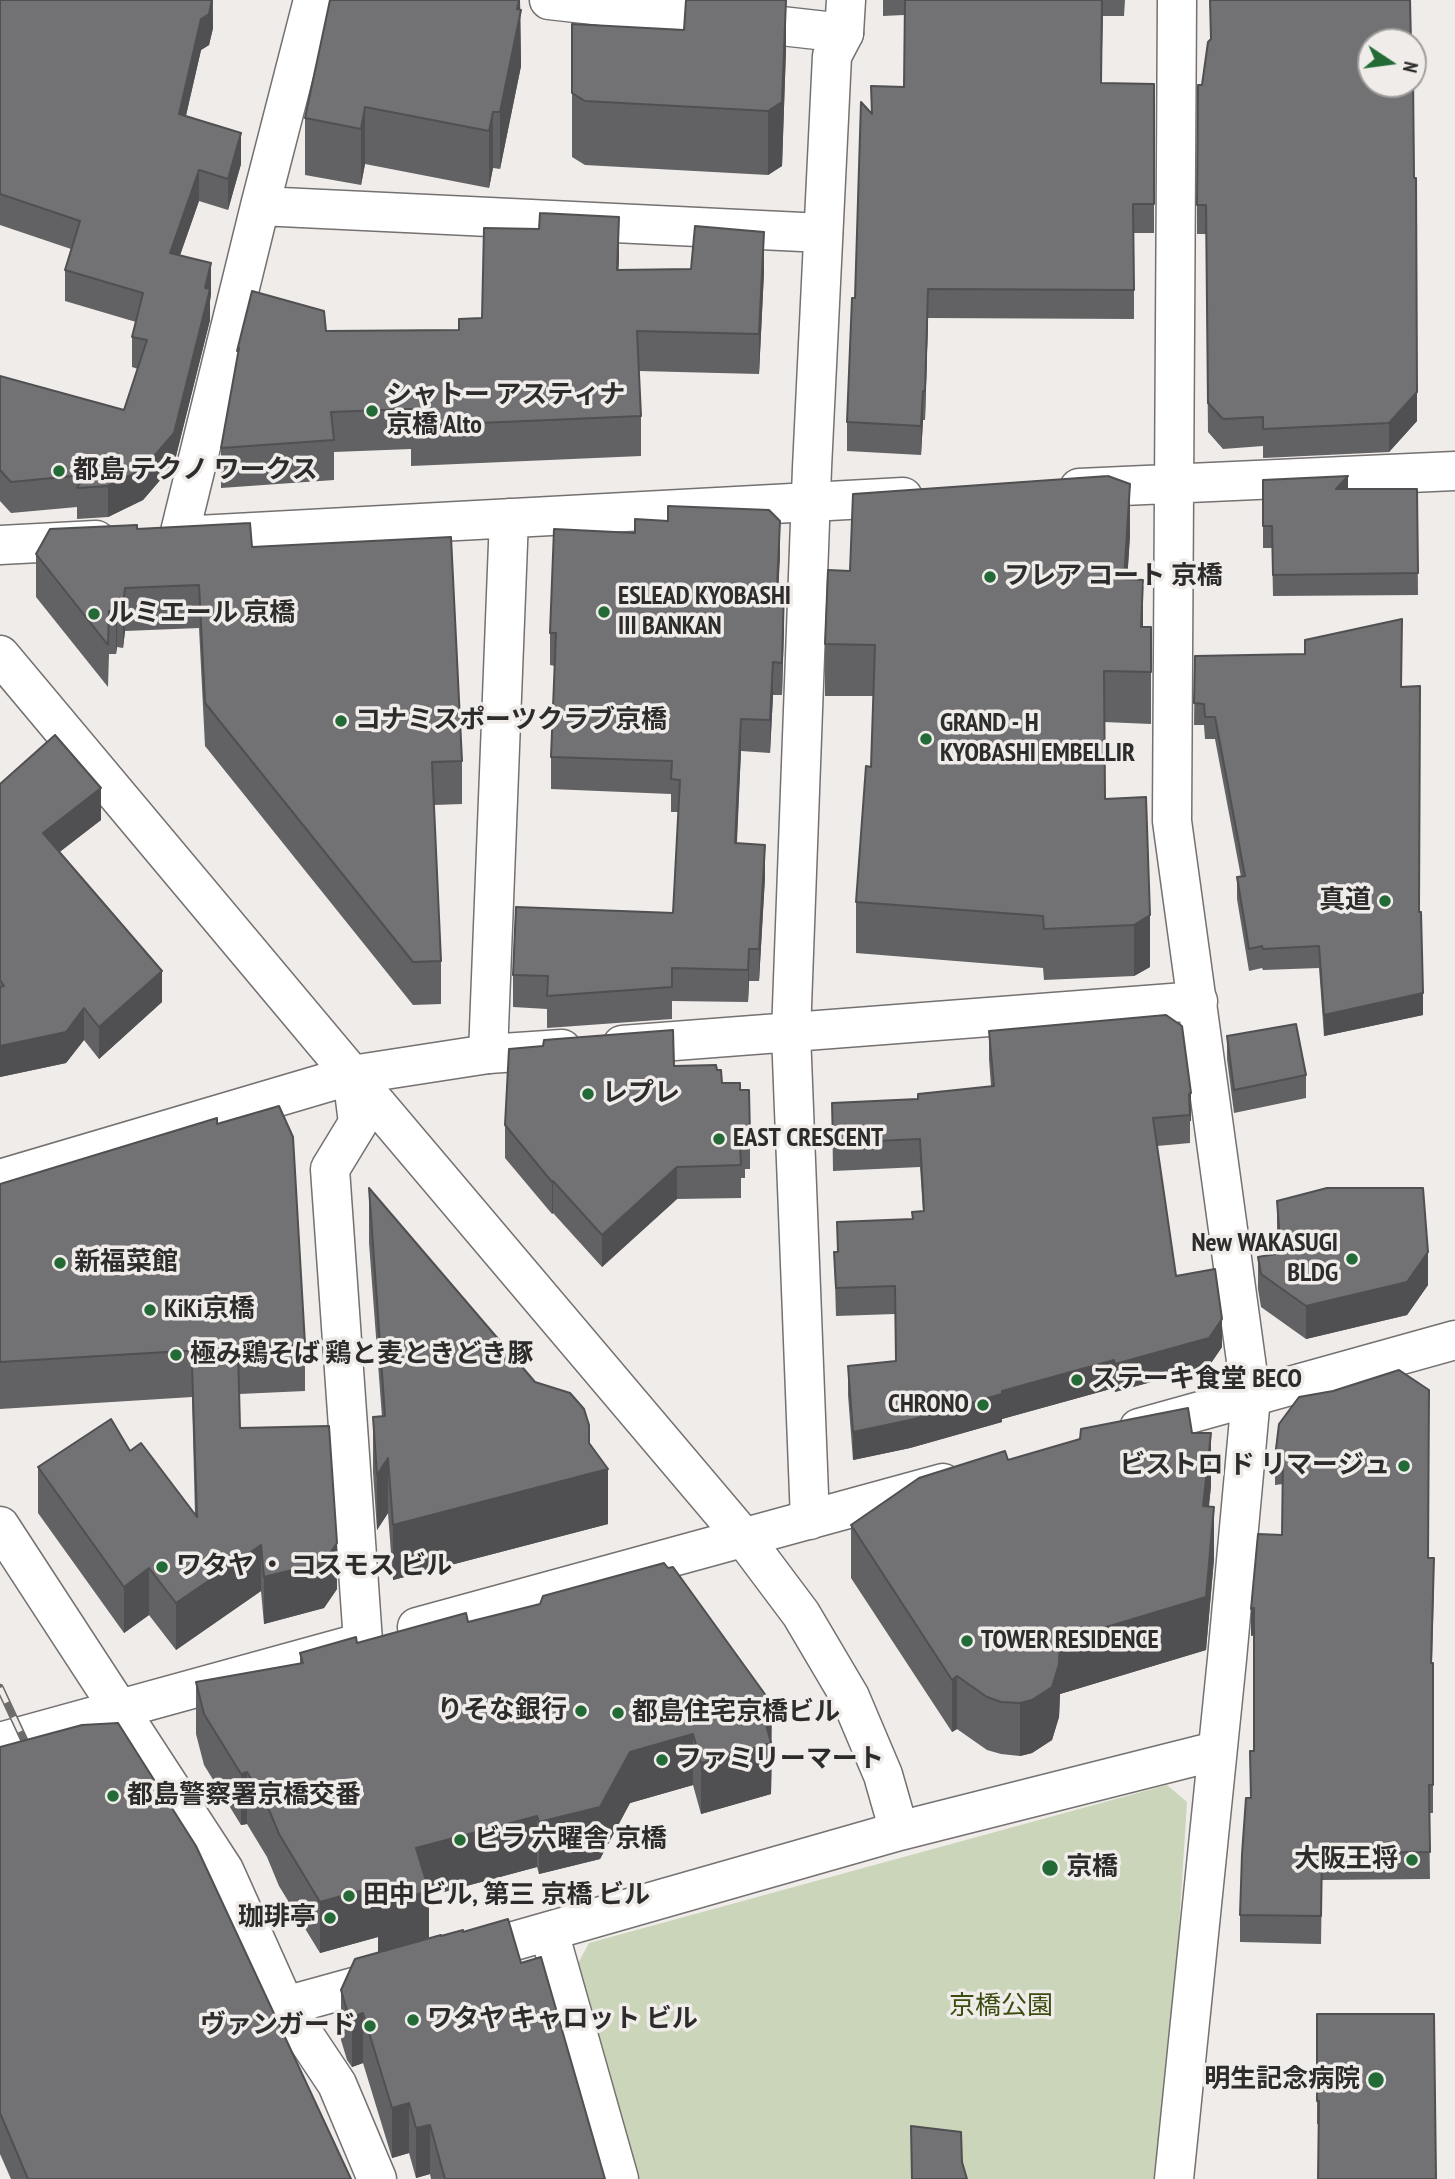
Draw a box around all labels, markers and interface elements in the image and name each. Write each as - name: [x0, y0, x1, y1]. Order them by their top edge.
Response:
- north arrow: [1357, 28, 1427, 98]
- text: N: [1398, 60, 1423, 75]
- place label: シャトー アスティナ 京橋 Alto: [386, 380, 625, 442]
- marker: シャトー アスティナ 京橋 Alto: [364, 403, 380, 419]
- place label: 都島 テクノ ワークス: [73, 455, 318, 487]
- marker: 都島 テクノ ワークス: [51, 463, 67, 479]
- place label: フレア コート 京橋: [1004, 561, 1223, 593]
- marker: フレア コート 京橋: [982, 569, 998, 585]
- place label: ESLEAD KYOBASHI III BANKAN: [618, 581, 791, 642]
- place label: ルミエール 京橋: [108, 598, 295, 630]
- marker: ESLEAD KYOBASHI III BANKAN: [596, 604, 612, 620]
- marker: ルミエール 京橋: [86, 606, 102, 622]
- place label: コナミスポーツクラブ京橋: [355, 705, 667, 737]
- place label: GRAND - H KYOBASHI EMBELLIR: [940, 708, 1135, 770]
- marker: コナミスポーツクラブ京橋: [333, 713, 349, 729]
- marker: GRAND - H KYOBASHI EMBELLIR: [918, 731, 934, 747]
- place label: 真道: [1319, 885, 1371, 917]
- marker: 真道: [1377, 893, 1393, 909]
- place label: レプレ: [602, 1078, 680, 1110]
- marker: レプレ: [580, 1086, 596, 1102]
- place label: EAST CRESCENT: [733, 1123, 883, 1155]
- marker: EAST CRESCENT: [711, 1131, 727, 1147]
- place label: New WAKASUGI BLDG: [1191, 1228, 1338, 1290]
- place label: 新福菜館: [74, 1247, 178, 1279]
- marker: New WAKASUGI BLDG: [1344, 1251, 1360, 1267]
- marker: 新福菜館: [52, 1255, 68, 1271]
- place label: KiKi京橋: [164, 1294, 255, 1326]
- marker: KiKi京橋: [142, 1302, 158, 1318]
- place label: 極み鶏そば 鶏と麦ときどき豚: [190, 1339, 533, 1371]
- marker: 極み鶏そば 鶏と麦ときどき豚: [168, 1347, 184, 1363]
- place label: ステーキ食堂 BECO: [1091, 1364, 1302, 1396]
- marker: ステーキ食堂 BECO: [1069, 1372, 1085, 1388]
- place label: CHRONO: [888, 1389, 969, 1421]
- marker: CHRONO: [975, 1397, 991, 1413]
- place label: ビストロ ド リマージュ: [1119, 1450, 1390, 1482]
- marker: ビストロ ド リマージュ: [1396, 1458, 1412, 1474]
- place label: ワタヤ ・ コスモス ビル: [176, 1551, 452, 1583]
- marker: ワタヤ ・ コスモス ビル: [154, 1559, 170, 1575]
- place label: TOWER RESIDENCE: [981, 1625, 1159, 1657]
- marker: TOWER RESIDENCE: [959, 1633, 975, 1649]
- place label: りそな銀行: [437, 1695, 567, 1727]
- place label: 都島住宅京橋ビル: [632, 1697, 840, 1729]
- marker: りそな銀行: [573, 1703, 589, 1719]
- marker: 都島住宅京橋ビル: [610, 1705, 626, 1721]
- place label: ファミリーマート: [676, 1744, 884, 1776]
- marker: ファミリーマート: [654, 1752, 670, 1768]
- place label: 都島警察署京橋交番: [127, 1780, 361, 1812]
- marker: 都島警察署京橋交番: [105, 1788, 121, 1804]
- place label: ビラ 六曜舎 京橋: [474, 1824, 667, 1856]
- marker: ビラ 六曜舎 京橋: [452, 1832, 468, 1848]
- place label: 大阪王将: [1294, 1844, 1398, 1876]
- place label: 京橋: [1066, 1852, 1118, 1884]
- marker: 大阪王将: [1404, 1852, 1420, 1868]
- marker: 京橋: [1040, 1858, 1060, 1878]
- place label: 田中 ビル, 第三 京橋 ビル: [363, 1880, 650, 1912]
- marker: 田中 ビル, 第三 京橋 ビル: [341, 1888, 357, 1904]
- place label: 珈琲亭: [238, 1902, 316, 1934]
- marker: 珈琲亭: [322, 1910, 338, 1926]
- park label: 京橋公園: [949, 1991, 1053, 2023]
- place label: ワタヤ キャロット ビル: [427, 2004, 698, 2036]
- place label: ヴァンガード: [200, 2010, 356, 2042]
- marker: ワタヤ キャロット ビル: [405, 2012, 421, 2028]
- marker: ヴァンガード: [362, 2018, 378, 2034]
- place label: 明生記念病院: [1204, 2064, 1360, 2096]
- marker: 明生記念病院: [1366, 2070, 1386, 2090]

